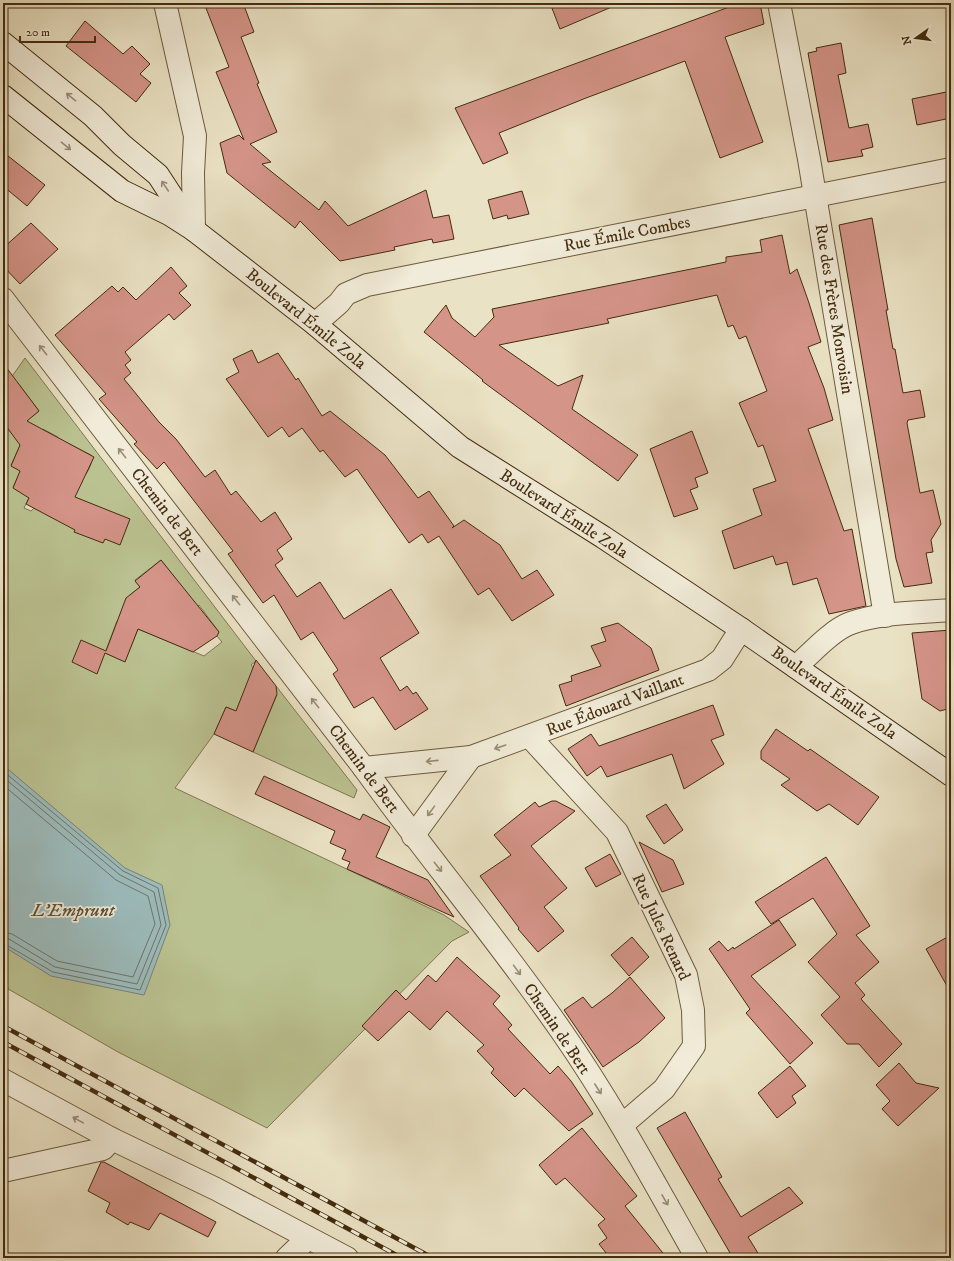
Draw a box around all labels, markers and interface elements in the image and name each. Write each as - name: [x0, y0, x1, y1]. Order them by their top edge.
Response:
- scale bar: [20, 18, 95, 44]
- north arrow: [896, 18, 936, 58]
- text: 20 m: [26, 25, 50, 40]
- text: N: [899, 34, 915, 46]
- one-way arrow: [65, 93, 76, 102]
- one-way arrow: [61, 142, 72, 151]
- one-way arrow: [161, 181, 169, 192]
- street label: Rue Émile Combes: [562, 211, 692, 257]
- street label: Rue des Frères Monvoisin: [810, 222, 858, 396]
- street label: Boulevard Émile Zola: [241, 264, 371, 375]
- one-way arrow: [38, 345, 47, 356]
- one-way arrow: [118, 448, 126, 459]
- street label: Chemin de Bert: [126, 464, 209, 561]
- street label: Boulevard Émile Zola: [496, 464, 633, 564]
- one-way arrow: [231, 595, 240, 606]
- street label: Boulevard Émile Zola: [767, 641, 902, 745]
- street label: Rue Édouard Vaillant: [543, 668, 688, 741]
- one-way arrow: [311, 698, 319, 709]
- street label: Chemin de Bert: [323, 720, 405, 818]
- one-way arrow: [494, 744, 507, 751]
- one-way arrow: [426, 757, 439, 765]
- one-way arrow: [427, 806, 435, 817]
- one-way arrow: [434, 861, 442, 872]
- street label: Rue Jules Renard: [627, 870, 696, 984]
- water label: L'Emprunt: [31, 900, 116, 922]
- one-way arrow: [513, 964, 521, 975]
- street label: Chemin de Bert: [518, 979, 596, 1079]
- one-way arrow: [594, 1083, 602, 1094]
- one-way arrow: [72, 1116, 84, 1123]
- one-way arrow: [661, 1194, 669, 1206]

